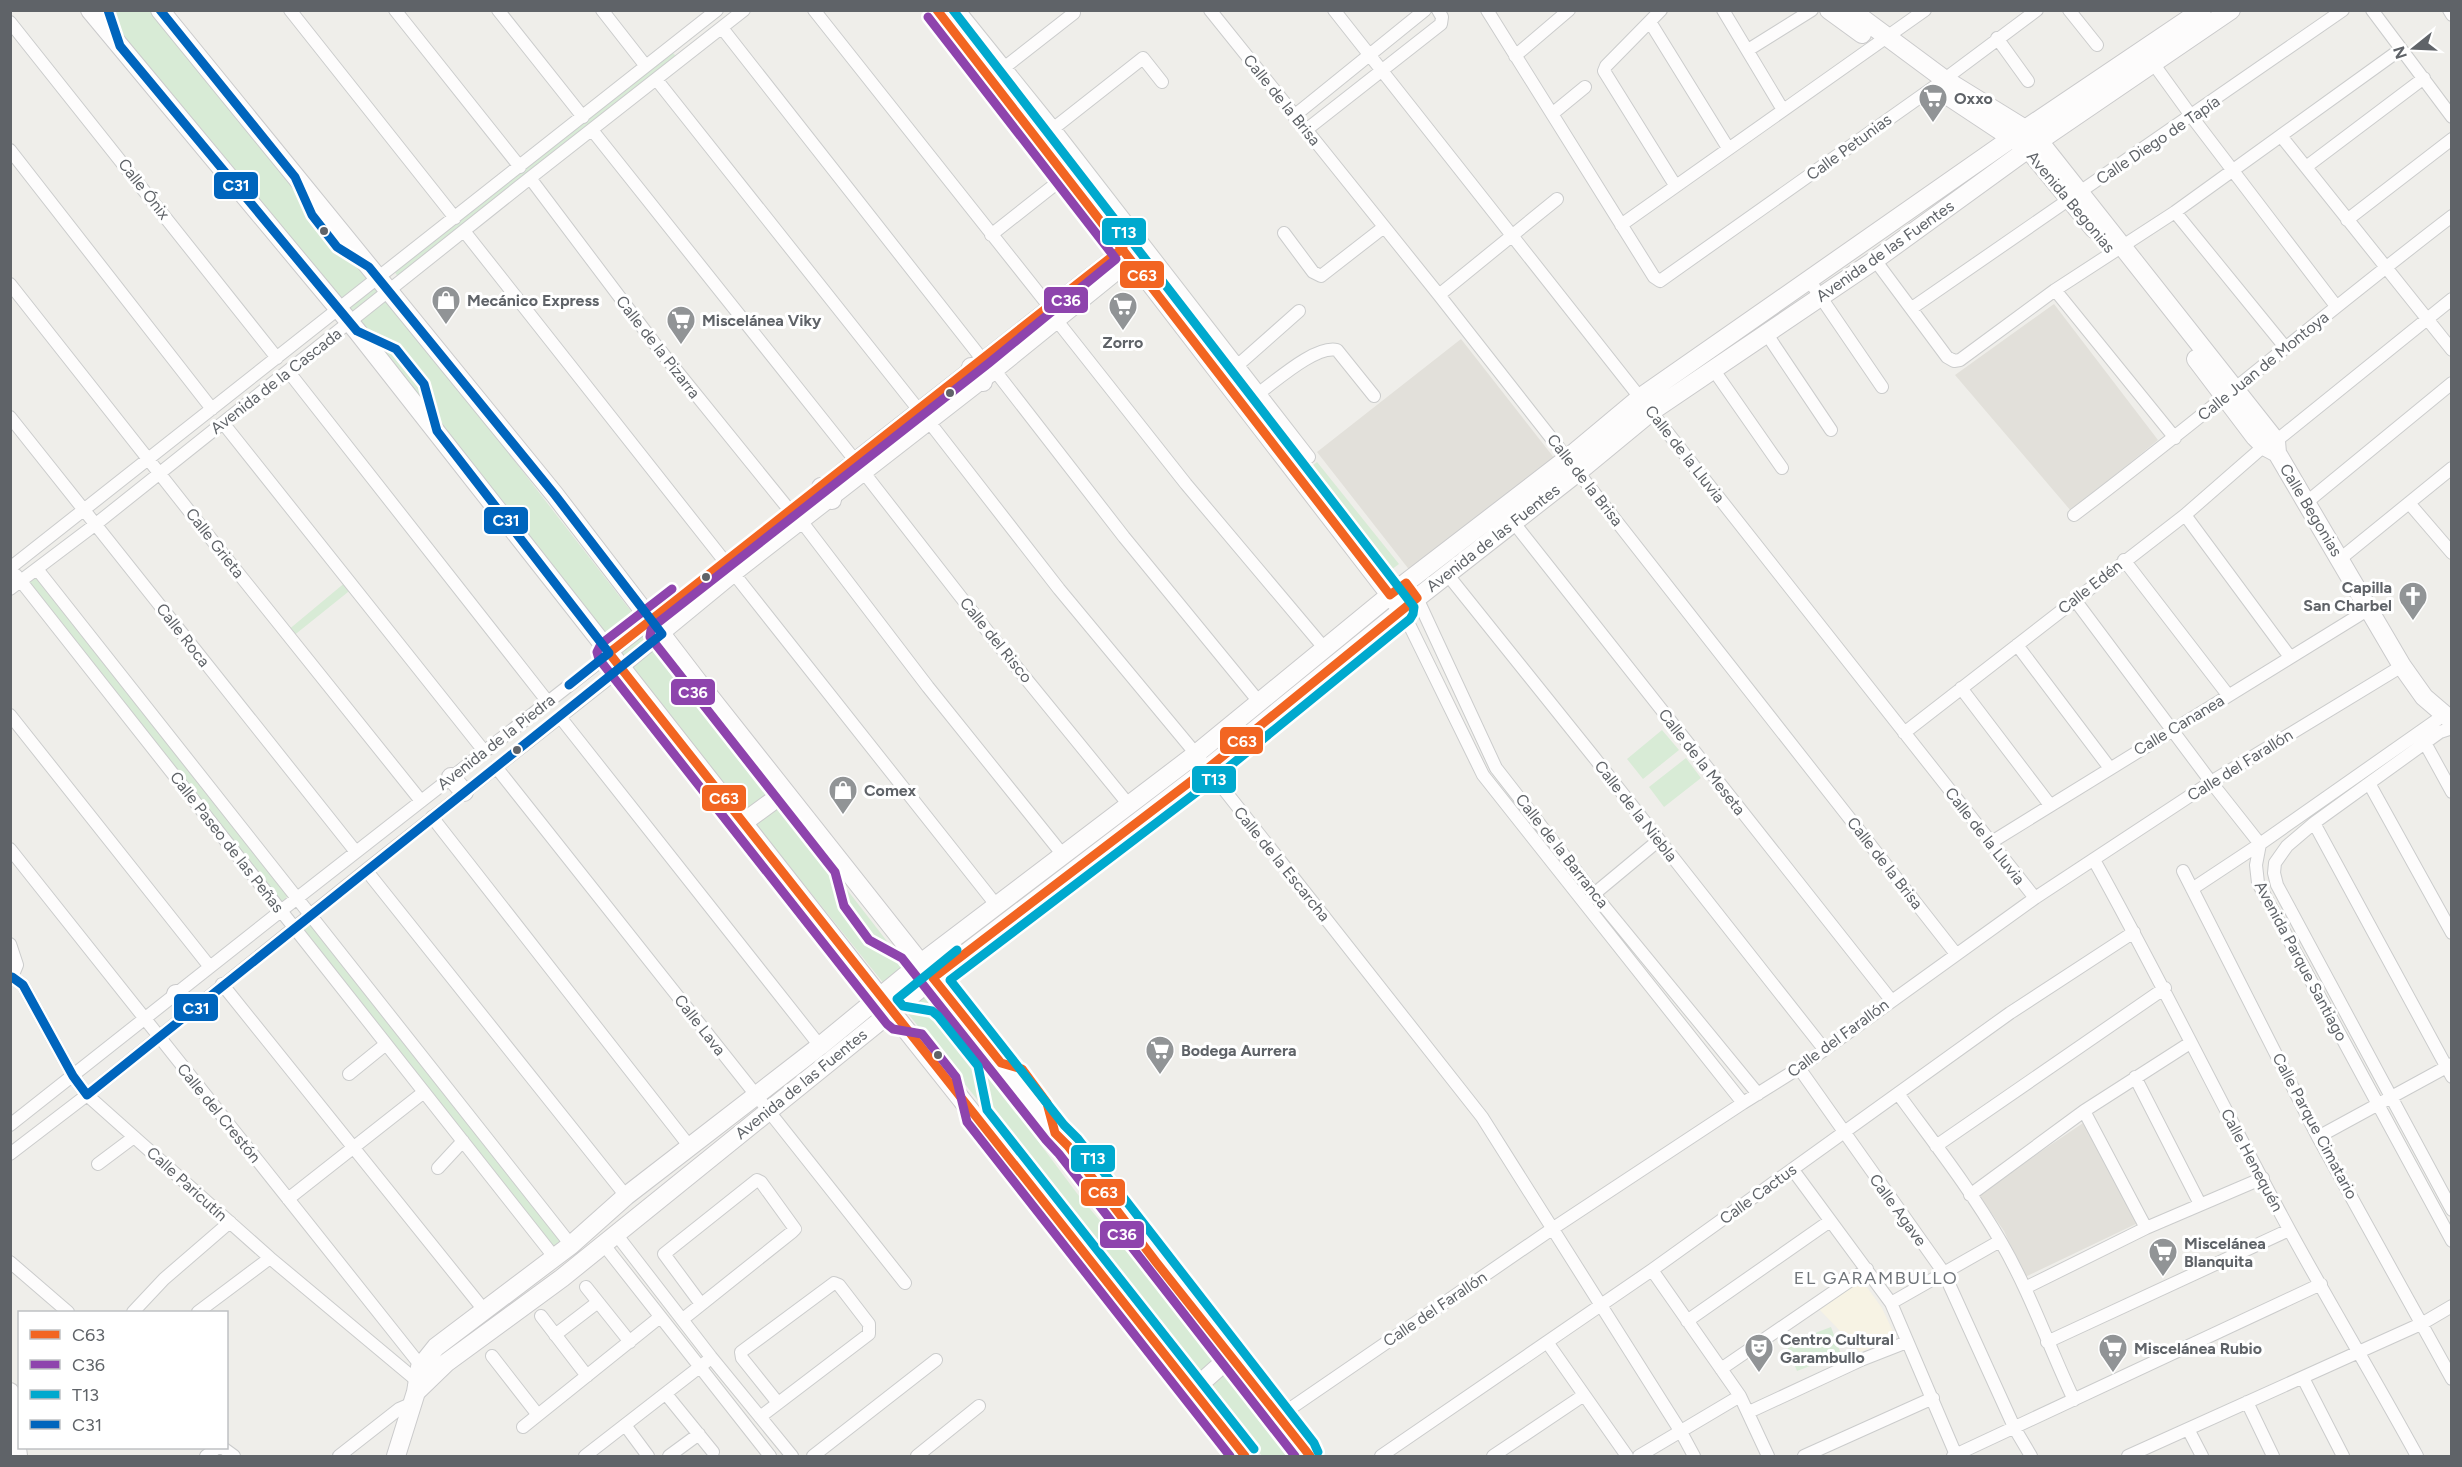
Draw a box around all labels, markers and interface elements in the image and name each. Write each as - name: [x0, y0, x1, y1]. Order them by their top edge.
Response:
- north arrow: [2384, 18, 2444, 78]
- text: N: [2389, 44, 2411, 61]
- street label: Calle de la Brisa: [1239, 51, 1325, 149]
- supermarket icon: Oxxo: [1917, 82, 1949, 124]
- place label: Oxxo: [1954, 89, 1993, 108]
- street label: Calle Diego de Tapía: [2093, 92, 2223, 188]
- street label: Calle Petunias: [1803, 110, 1895, 184]
- street label: Avenida Begonias: [2023, 147, 2119, 257]
- street label: Calle Ónix: [114, 155, 174, 224]
- line badge: C31: [213, 171, 259, 200]
- text: C31: [222, 176, 250, 195]
- street label: Avenida de las Fuentes: [1812, 196, 1958, 306]
- line badge: T13: [1101, 217, 1147, 246]
- text: T13: [1112, 223, 1137, 242]
- unlabelled marker: [318, 225, 330, 237]
- line badge: C63: [1119, 260, 1165, 289]
- text: C63: [1127, 266, 1157, 285]
- shop icon: Mecánico Express: [430, 284, 462, 326]
- line badge: C36: [1043, 286, 1089, 314]
- supermarket icon: Zorro: [1107, 290, 1139, 332]
- place label: Mecánico Express: [467, 291, 600, 310]
- text: C36: [1051, 291, 1081, 310]
- street label: Calle de la Pizarra: [612, 292, 704, 402]
- supermarket icon: Miscelánea Viky: [665, 304, 697, 346]
- street label: Calle Juan de Montoya: [2194, 307, 2332, 425]
- place label: Miscelánea Viky: [702, 311, 822, 330]
- street label: Avenida de la Cascada: [207, 324, 345, 438]
- place label: Zorro: [1103, 333, 1143, 352]
- unlabelled marker: [944, 387, 956, 399]
- street label: Calle de la Lluvia: [1641, 402, 1729, 506]
- street label: Calle de la Brisa: [1543, 430, 1627, 530]
- street label: Calle Begonias: [2276, 460, 2346, 560]
- street label: Avenida de las Fuentes: [1422, 480, 1564, 596]
- street label: Calle Grieta: [182, 504, 248, 582]
- line badge: C31: [483, 506, 529, 535]
- text: C31: [492, 511, 520, 530]
- street label: Calle Edén: [2054, 556, 2126, 618]
- unlabelled marker: [700, 571, 712, 583]
- place label: Capilla San Charbel: [2303, 578, 2392, 615]
- church icon: Capilla San Charbel: [2397, 580, 2429, 622]
- street label: Calle del Risco: [956, 594, 1036, 686]
- street label: Calle Roca: [152, 599, 214, 671]
- line badge: C36: [670, 678, 716, 706]
- text: C36: [678, 683, 708, 702]
- street label: Avenida de la Piedra: [433, 690, 559, 794]
- street label: Calle Cananea: [2130, 691, 2228, 759]
- street label: Calle de la Meseta: [1655, 705, 1749, 819]
- street label: Calle del Farallón: [2184, 725, 2296, 805]
- line badge: C63: [1219, 726, 1264, 755]
- text: C63: [1227, 732, 1257, 751]
- unlabelled marker: [511, 744, 523, 756]
- street label: Calle de la Niebla: [1591, 757, 1681, 865]
- line badge: T13: [1191, 765, 1237, 794]
- street label: Calle Paseo de las Peñas: [166, 768, 288, 916]
- text: T13: [1202, 770, 1227, 789]
- shop icon: Comex: [827, 774, 859, 816]
- place label: Comex: [864, 781, 916, 800]
- line badge: C63: [701, 784, 747, 812]
- street label: Calle de la Lluvia: [1941, 784, 2029, 888]
- text: C63: [709, 789, 739, 808]
- street label: Calle de la Barranca: [1511, 790, 1613, 912]
- street label: Calle de la Escarcha: [1230, 803, 1334, 925]
- street label: Calle de la Brisa: [1843, 813, 1927, 913]
- street label: Avenida Parque Santiago: [2251, 878, 2351, 1044]
- street label: Calle Lava: [670, 991, 730, 1059]
- line badge: C31: [173, 993, 219, 1022]
- street label: Calle del Farallón: [1784, 995, 1892, 1081]
- text: C31: [182, 999, 210, 1018]
- street label: Avenida de las Fuentes: [731, 1025, 871, 1143]
- supermarket icon: Bodega Aurrera: [1144, 1034, 1176, 1076]
- place label: Bodega Aurrera: [1181, 1041, 1297, 1060]
- unlabelled marker: [932, 1049, 944, 1061]
- street label: Calle Parque Cimatario: [2268, 1050, 2362, 1202]
- street label: Calle del Crestón: [173, 1059, 265, 1167]
- street label: Calle Henequén: [2217, 1105, 2287, 1215]
- street label: Calle Paricutín: [143, 1143, 231, 1225]
- line badge: T13: [1070, 1144, 1116, 1173]
- text: T13: [1081, 1149, 1106, 1168]
- street label: Calle Cactus: [1716, 1160, 1800, 1228]
- street label: Calle Agave: [1865, 1170, 1931, 1250]
- line badge: C63: [1080, 1178, 1126, 1207]
- text: C63: [1088, 1183, 1118, 1202]
- line badge: C36: [1099, 1220, 1145, 1249]
- text: C36: [1107, 1225, 1137, 1244]
- place label: Miscelánea Blanquita: [2184, 1234, 2266, 1271]
- supermarket icon: Miscelánea Blanquita: [2147, 1236, 2179, 1278]
- street label: Calle del Farallón: [1380, 1267, 1490, 1351]
- district label: EL GARAMBULLO: [1794, 1267, 1958, 1289]
- legend: [18, 1311, 228, 1449]
- text: C63: [72, 1324, 105, 1346]
- place label: Centro Cultural Garambullo: [1780, 1330, 1894, 1367]
- theatre icon: Centro Cultural Garambullo: [1743, 1332, 1775, 1374]
- supermarket icon: Miscelánea Rubio: [2097, 1332, 2129, 1374]
- place label: Miscelánea Rubio: [2134, 1339, 2262, 1358]
- text: C36: [72, 1354, 105, 1376]
- text: T13: [72, 1384, 99, 1406]
- text: C31: [72, 1414, 102, 1436]

